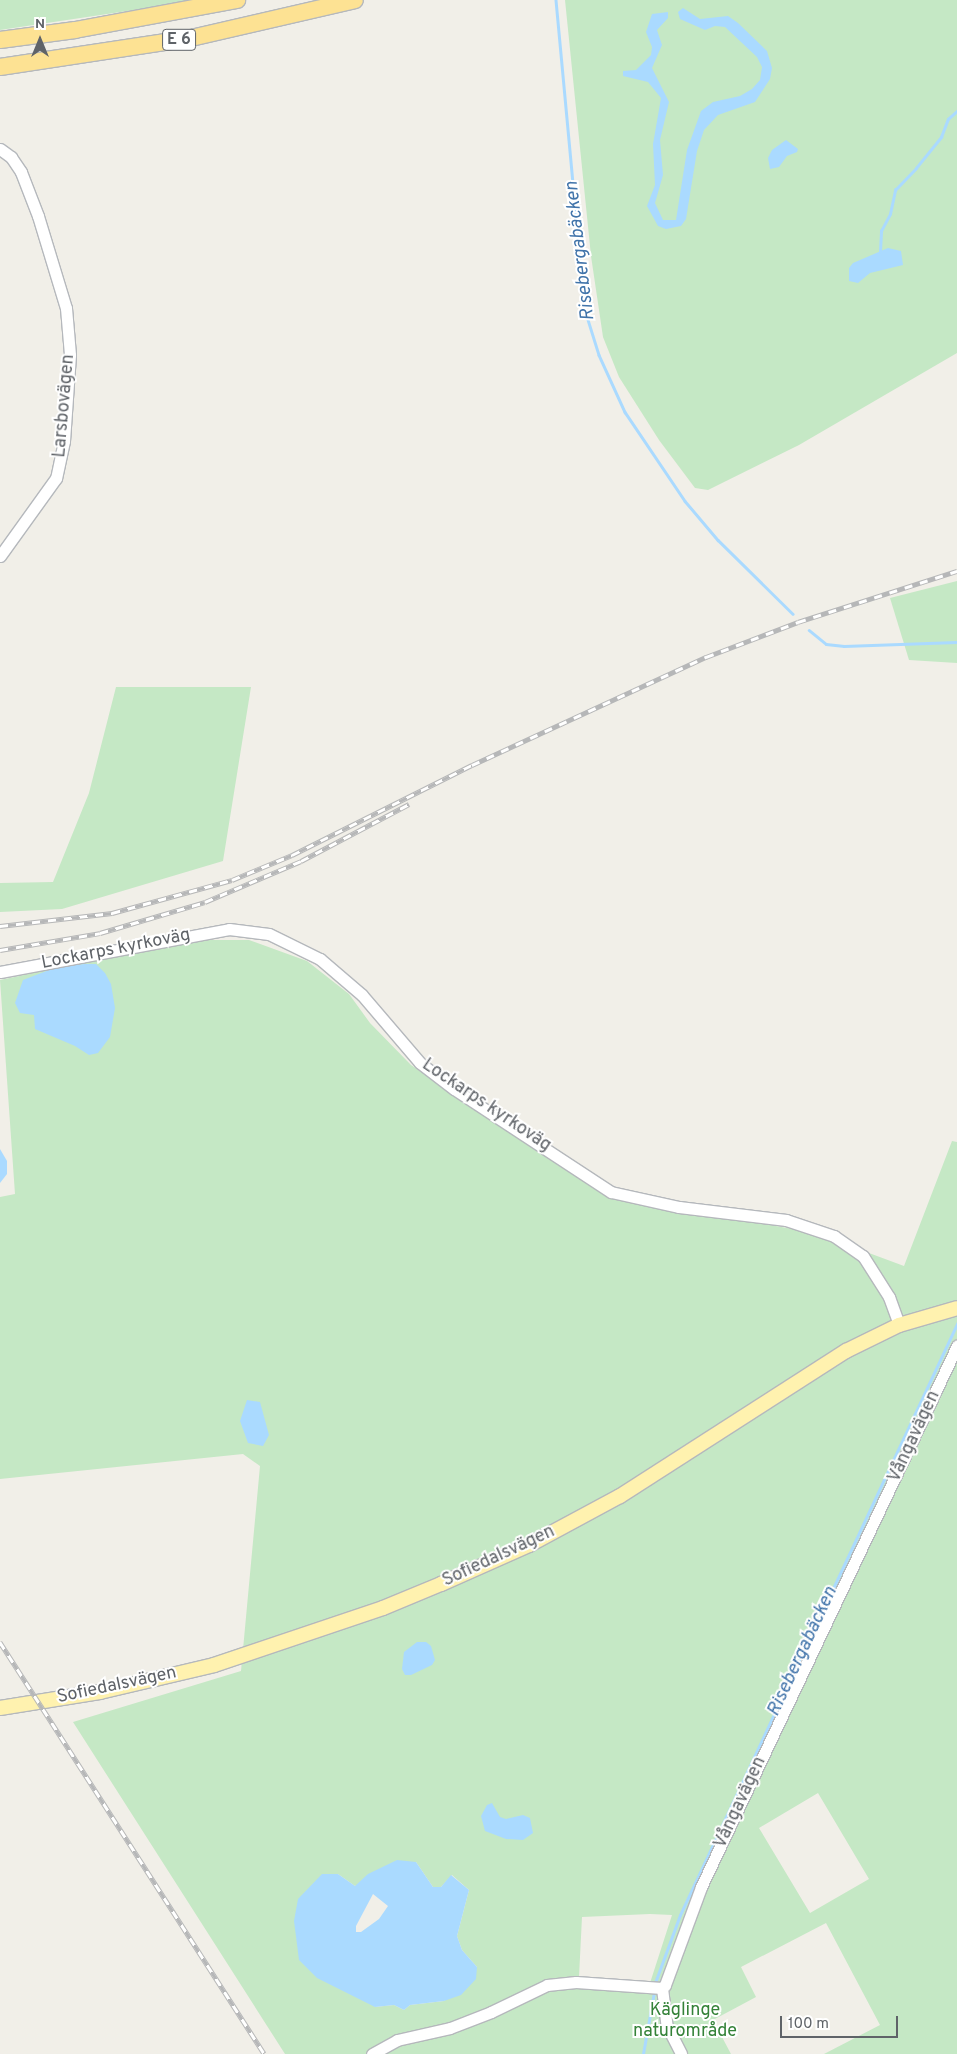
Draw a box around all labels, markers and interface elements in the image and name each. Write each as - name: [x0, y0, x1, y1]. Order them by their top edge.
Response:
- north arrow: [15, 15, 65, 65]
- text: N: [35, 16, 45, 33]
- road number: E 6: [162, 26, 196, 54]
- water label: Risebergabäcken: [561, 180, 601, 322]
- street label: Larsbovägen: [50, 353, 80, 459]
- street label: Lockarps kyrkoväg: [40, 925, 192, 975]
- street label: Lockarps kyrkoväg: [417, 1055, 555, 1157]
- street label: Vångavägen: [884, 1388, 946, 1486]
- street label: Sofiedalsvägen: [439, 1521, 559, 1593]
- water label: Risebergabäcken: [763, 1584, 843, 1720]
- street label: Sofiedalsvägen: [55, 1663, 179, 1709]
- street label: Vångavägen: [710, 1754, 772, 1852]
- park label: Käglinge naturområde: [633, 2001, 737, 2044]
- scale bar: [782, 2006, 900, 2038]
- text: 100 m: [788, 2015, 829, 2034]

